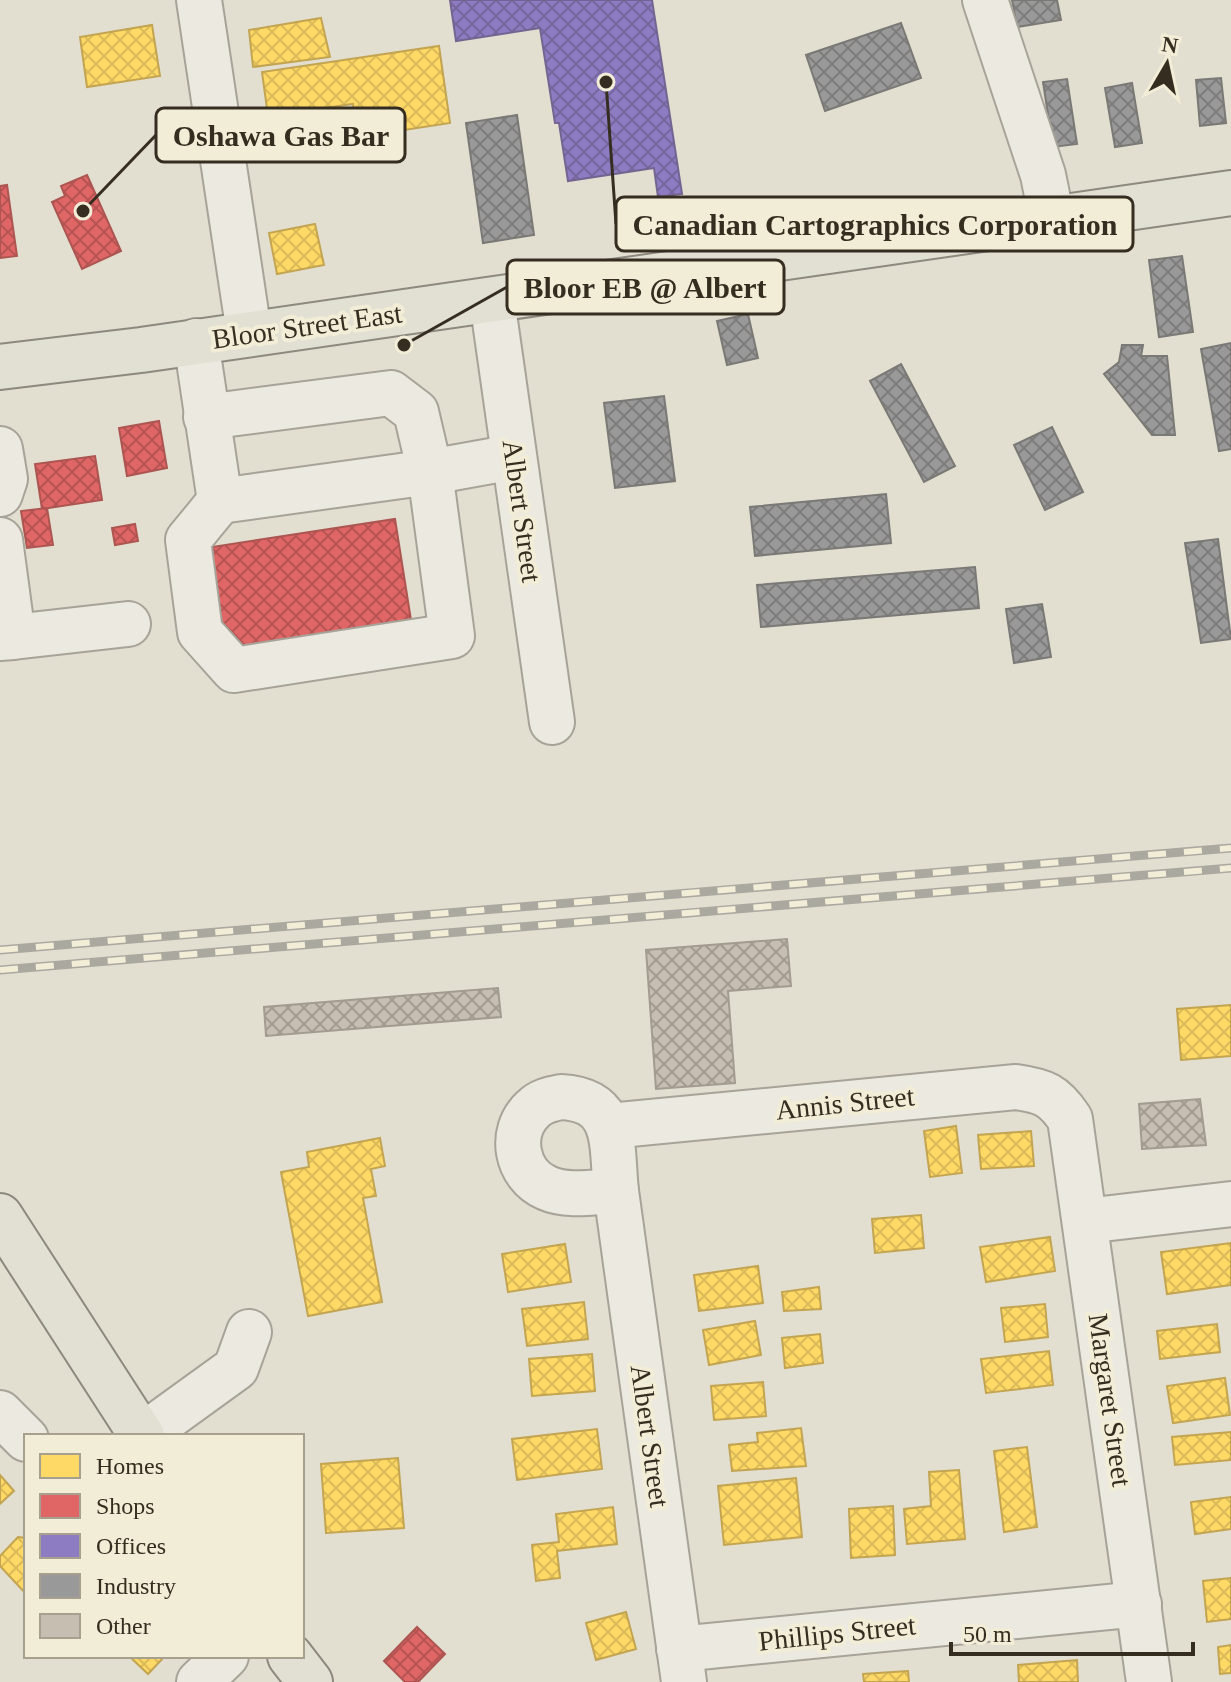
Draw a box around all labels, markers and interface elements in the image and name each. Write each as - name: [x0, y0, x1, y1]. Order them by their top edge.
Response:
- north arrow: [1127, 24, 1207, 104]
- text: N: [1160, 31, 1180, 58]
- callout: Oshawa Gas Bar: [156, 108, 405, 162]
- text: Oshawa Gas Bar: [173, 119, 389, 152]
- callout: Canadian Cartographics Corporation: [616, 197, 1133, 251]
- text: Canadian Cartographics Corporation: [632, 208, 1118, 241]
- callout: Bloor EB @ Albert: [507, 260, 784, 314]
- text: Bloor EB @ Albert: [523, 271, 767, 304]
- street label: Bloor Street East: [210, 297, 404, 355]
- street label: Albert Street: [497, 438, 547, 585]
- street label: Annis Street: [774, 1080, 916, 1126]
- street label: Margaret Street: [1083, 1311, 1138, 1489]
- street label: Albert Street: [625, 1363, 675, 1510]
- legend: [24, 1434, 304, 1658]
- text: Homes: [96, 1453, 164, 1479]
- text: Shops: [96, 1493, 155, 1519]
- text: Offices: [96, 1533, 166, 1559]
- text: Industry: [96, 1573, 176, 1599]
- scale bar: [951, 1606, 1193, 1656]
- street label: Phillips Street: [757, 1609, 917, 1657]
- text: Other: [96, 1613, 151, 1639]
- text: 50 m: [963, 1621, 1012, 1647]

